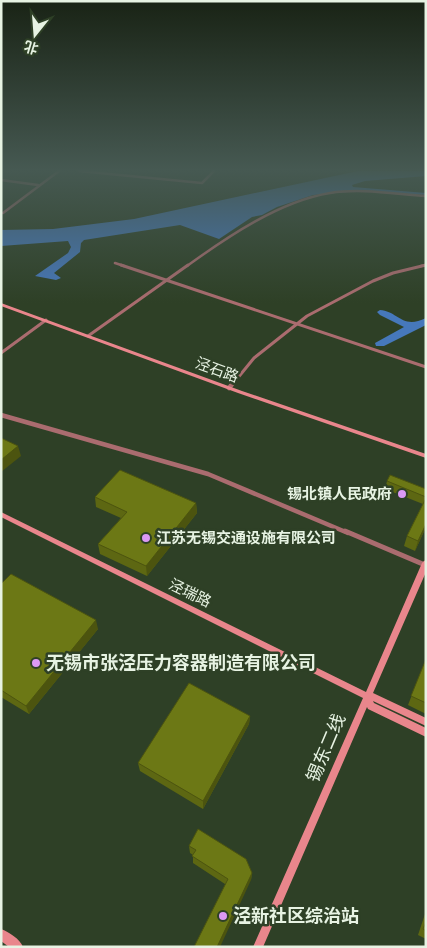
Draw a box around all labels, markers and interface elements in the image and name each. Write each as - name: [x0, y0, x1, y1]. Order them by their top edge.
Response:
- north arrow: [10, 10, 60, 60]
- text: 北: [22, 37, 41, 57]
- street label: 泾石路: [193, 354, 241, 386]
- place label: 锡北镇人民政府: [287, 485, 392, 503]
- marker: 锡北镇人民政府: [396, 488, 408, 500]
- place label: 江苏无锡交通设施有限公司: [156, 529, 336, 547]
- marker: 江苏无锡交通设施有限公司: [140, 532, 152, 544]
- street label: 泾瑞路: [166, 575, 214, 611]
- place label: 无锡市张泾压力容器制造有限公司: [46, 652, 316, 674]
- marker: 无锡市张泾压力容器制造有限公司: [30, 657, 42, 669]
- street label: 锡东二线: [302, 711, 350, 785]
- place label: 泾新社区综治站: [233, 905, 359, 927]
- marker: 泾新社区综治站: [217, 910, 229, 922]

